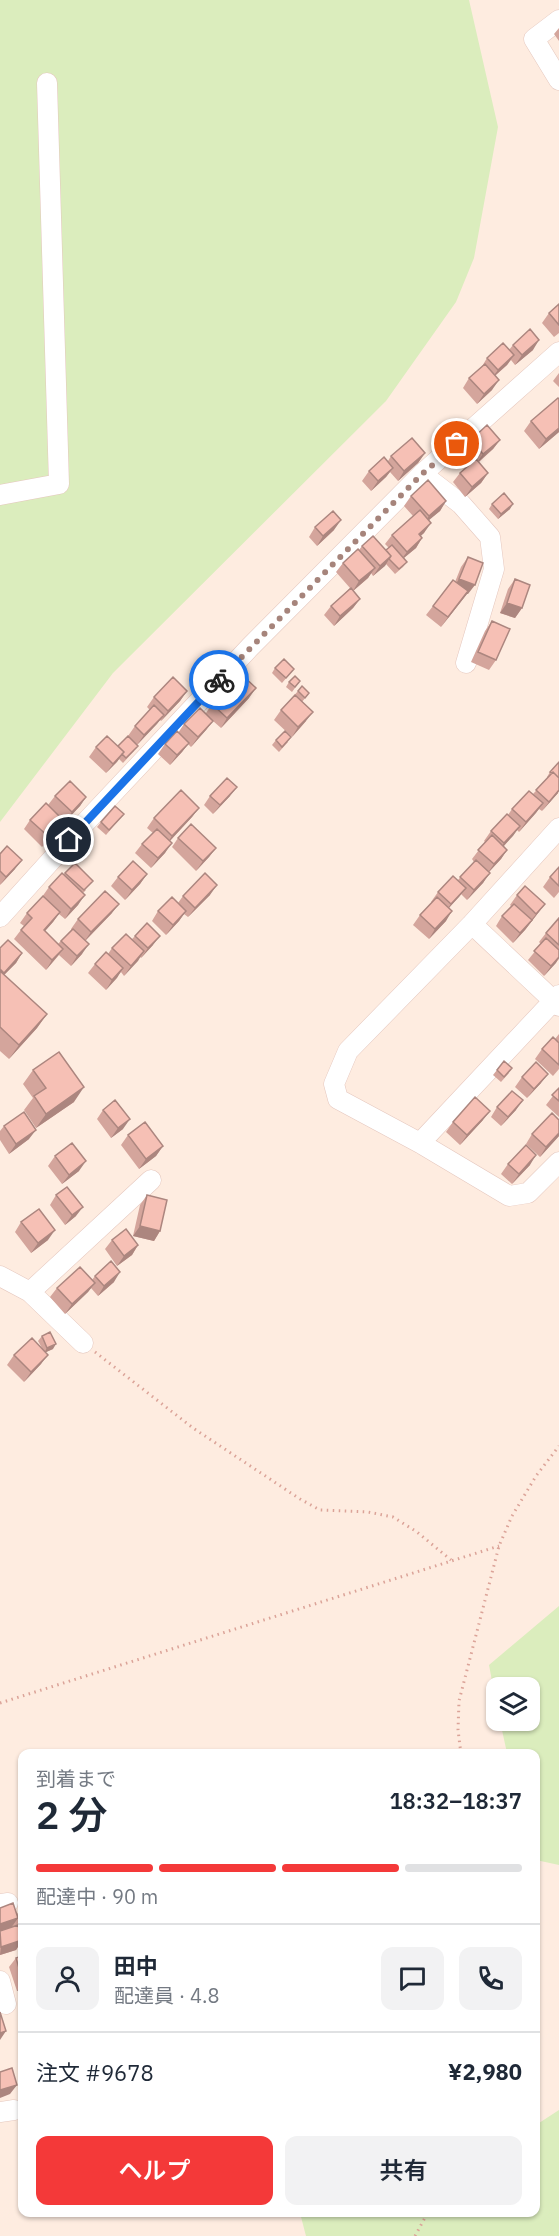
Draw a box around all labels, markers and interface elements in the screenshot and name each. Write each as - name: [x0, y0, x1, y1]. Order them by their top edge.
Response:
- pin: [431, 418, 482, 469]
- icon: bag: [440, 427, 473, 460]
- courier: [189, 650, 249, 710]
- icon: bike: [203, 664, 236, 697]
- pin: [43, 814, 94, 865]
- icon: home: [52, 823, 85, 856]
- map controls: [486, 1677, 540, 1731]
- button: layers: [486, 1677, 540, 1731]
- text: 到着まで: [36, 1765, 116, 1792]
- text: 18:32–18:37: [389, 1786, 522, 1815]
- text: 2 分: [36, 1789, 108, 1840]
- text: 配達中 · 90 m: [36, 1883, 158, 1910]
- button: person: [36, 1947, 99, 2010]
- button: chat: [381, 1947, 444, 2010]
- button: phone: [459, 1947, 522, 2010]
- text: 田中: [114, 1951, 158, 1980]
- text: 配達員 · 4.8: [114, 1982, 219, 2009]
- text: ¥2,980: [448, 2057, 522, 2086]
- text: 注文 #9678: [36, 2058, 154, 2087]
- button: ヘルプ: [36, 2136, 273, 2205]
- button: 共有: [285, 2136, 522, 2205]

